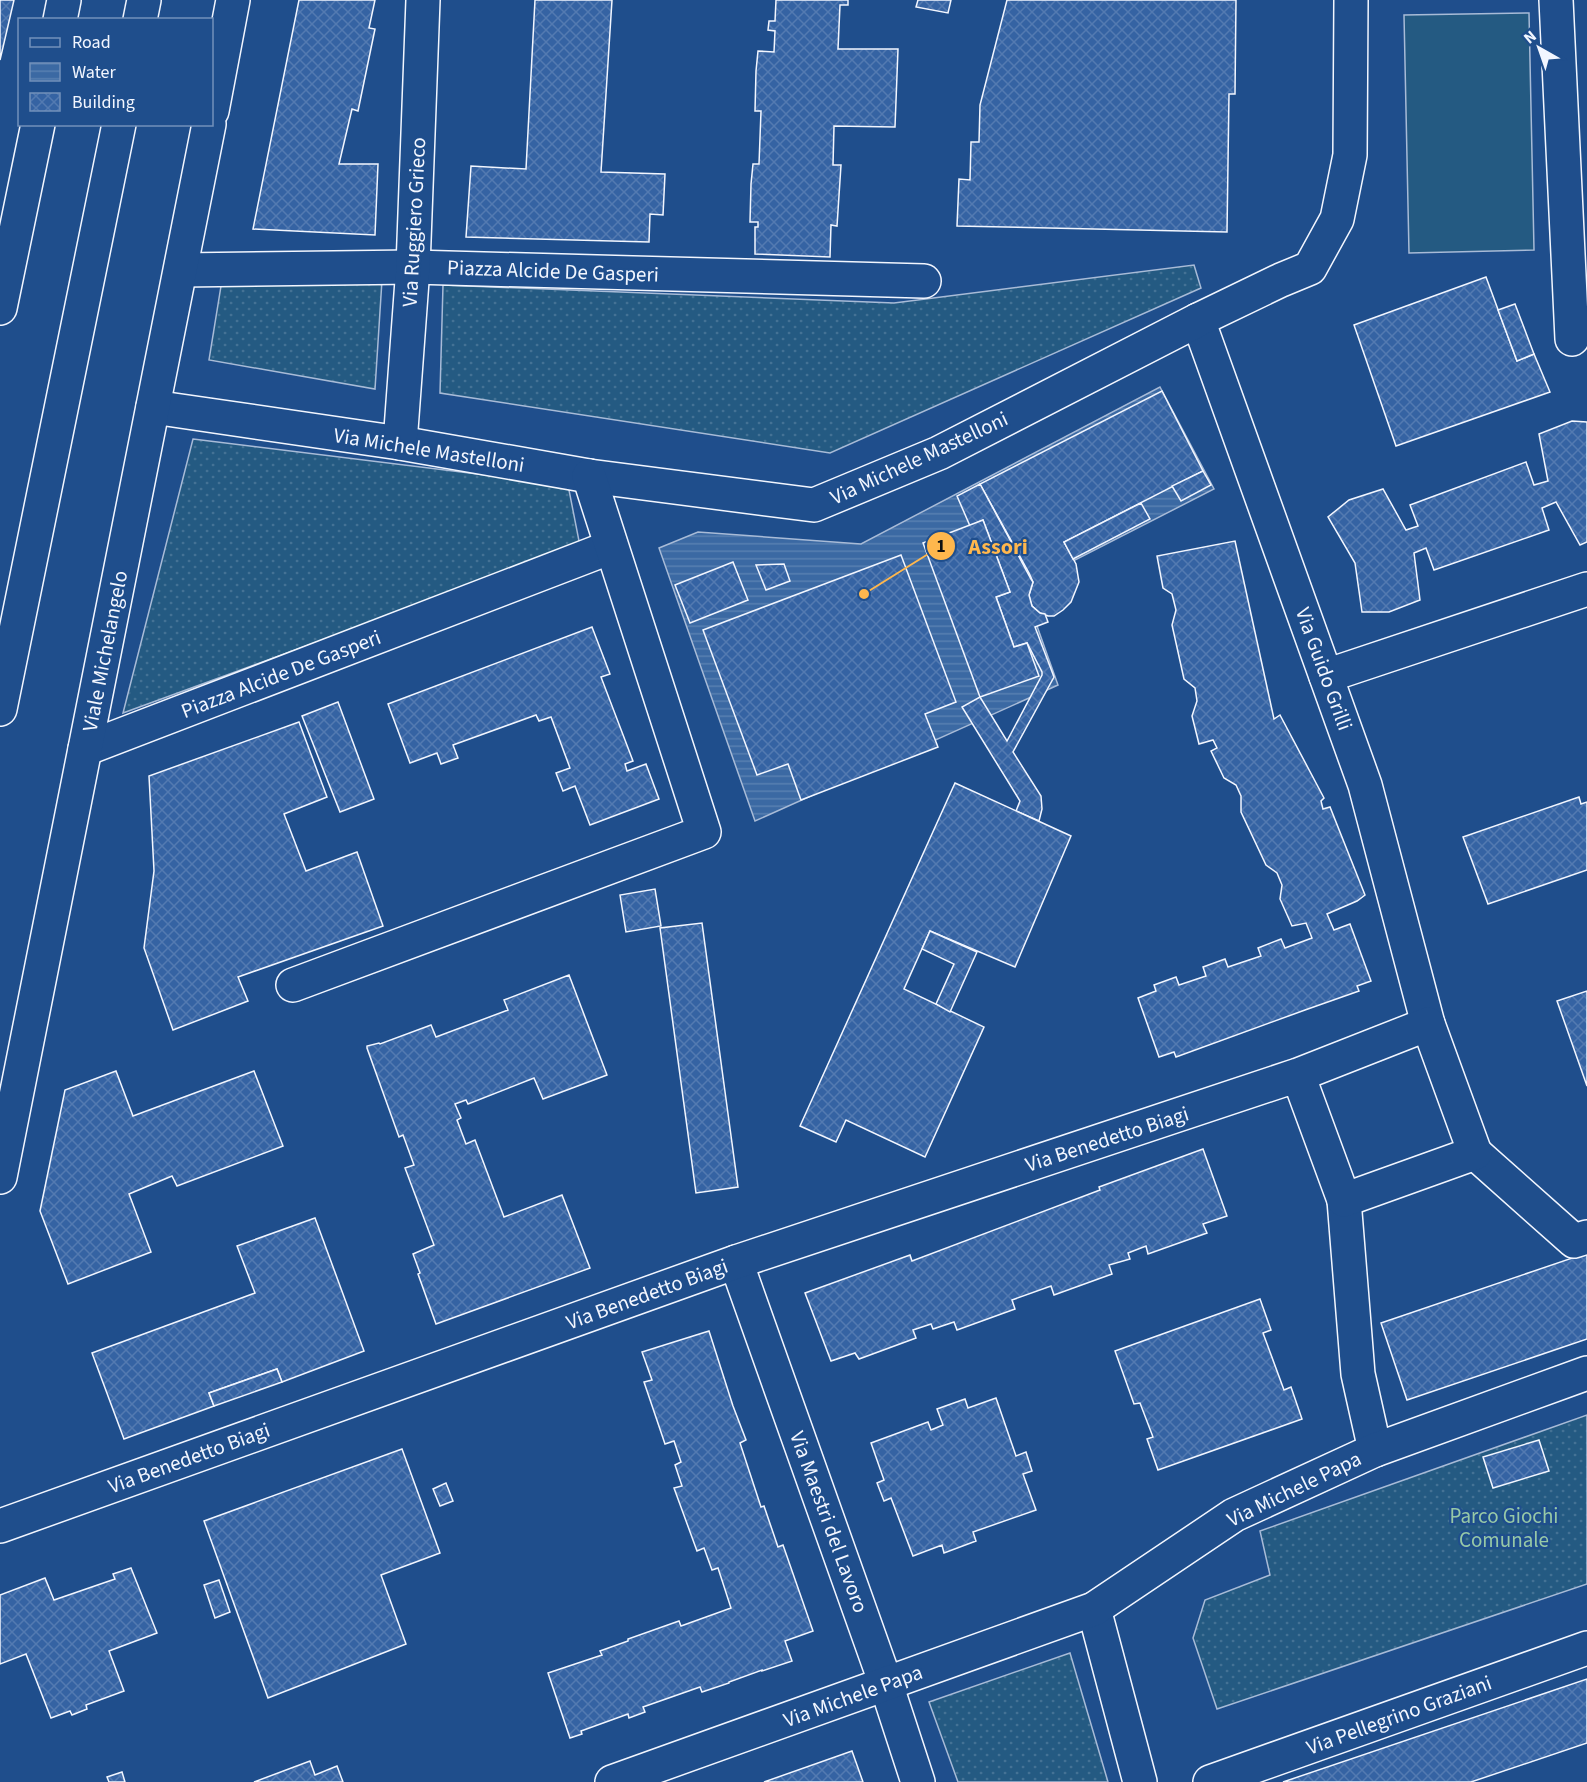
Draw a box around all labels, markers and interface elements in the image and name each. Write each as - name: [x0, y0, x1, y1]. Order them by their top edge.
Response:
- legend: [18, 18, 213, 126]
- north arrow: [1509, 18, 1569, 78]
- text: N: [1519, 25, 1541, 49]
- text: Road: [72, 30, 111, 55]
- text: Water: [72, 60, 116, 85]
- text: Building: [72, 90, 135, 115]
- street label: Via Ruggiero Grieco: [395, 136, 433, 308]
- street label: Piazza Alcide De Gasperi: [447, 252, 659, 290]
- street label: Via Michele Mastelloni: [825, 404, 1013, 512]
- street label: Via Michele Mastelloni: [331, 420, 527, 480]
- callout: Assori: [926, 526, 1040, 566]
- text: Assori: [967, 531, 1028, 563]
- text: 1: [936, 534, 946, 559]
- street label: Viale Michelangelo: [75, 568, 135, 734]
- street label: Via Guido Grilli: [1288, 603, 1360, 735]
- street label: Piazza Alcide De Gasperi: [177, 622, 385, 726]
- street label: Via Benedetto Biagi: [1021, 1098, 1193, 1180]
- street label: Via Benedetto Biagi: [562, 1251, 732, 1337]
- street label: Via Benedetto Biagi: [104, 1415, 274, 1501]
- street label: Via Maestri del Lavoro: [782, 1427, 876, 1617]
- street label: Via Michele Papa: [1222, 1443, 1366, 1535]
- park label: Parco Giochi Comunale: [1449, 1501, 1559, 1555]
- street label: Via Michele Papa: [779, 1657, 927, 1735]
- street label: Via Pellegrino Graziani: [1302, 1668, 1496, 1762]

